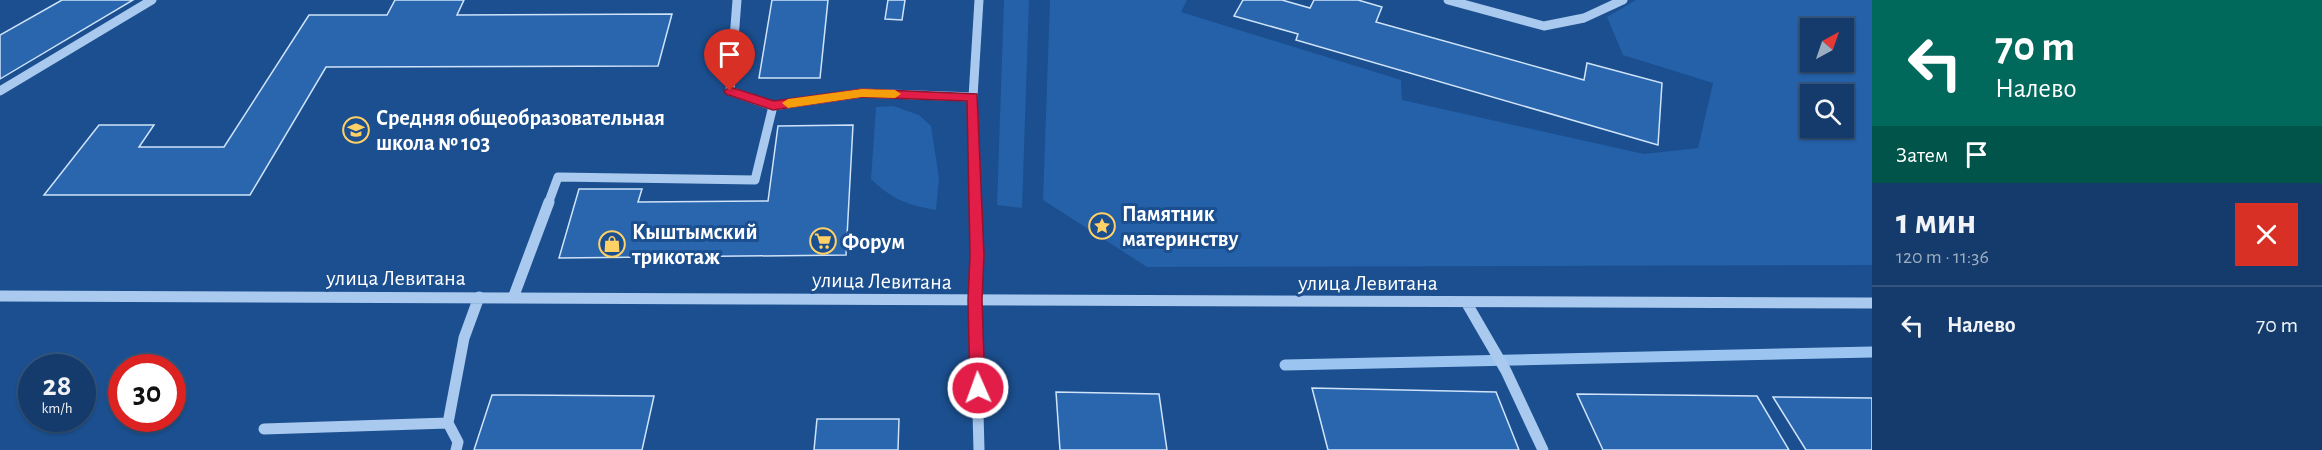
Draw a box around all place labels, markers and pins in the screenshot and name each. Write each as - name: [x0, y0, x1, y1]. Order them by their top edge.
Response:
- pin: [704, 29, 755, 91]
- place label: Средняя общеобразовательная школа № 103: [376, 107, 665, 154]
- school or university icon: Средняя общеобразовательная школа № 103: [341, 115, 371, 145]
- place label: Памятник материнству: [1122, 203, 1239, 251]
- place icon: Памятник материнству: [1087, 211, 1117, 241]
- place label: Кыштымский трикотаж: [631, 221, 758, 268]
- supermarket icon: Форум: [808, 226, 838, 256]
- shop icon: Кыштымский трикотаж: [597, 229, 627, 259]
- place label: Форум: [842, 231, 905, 254]

